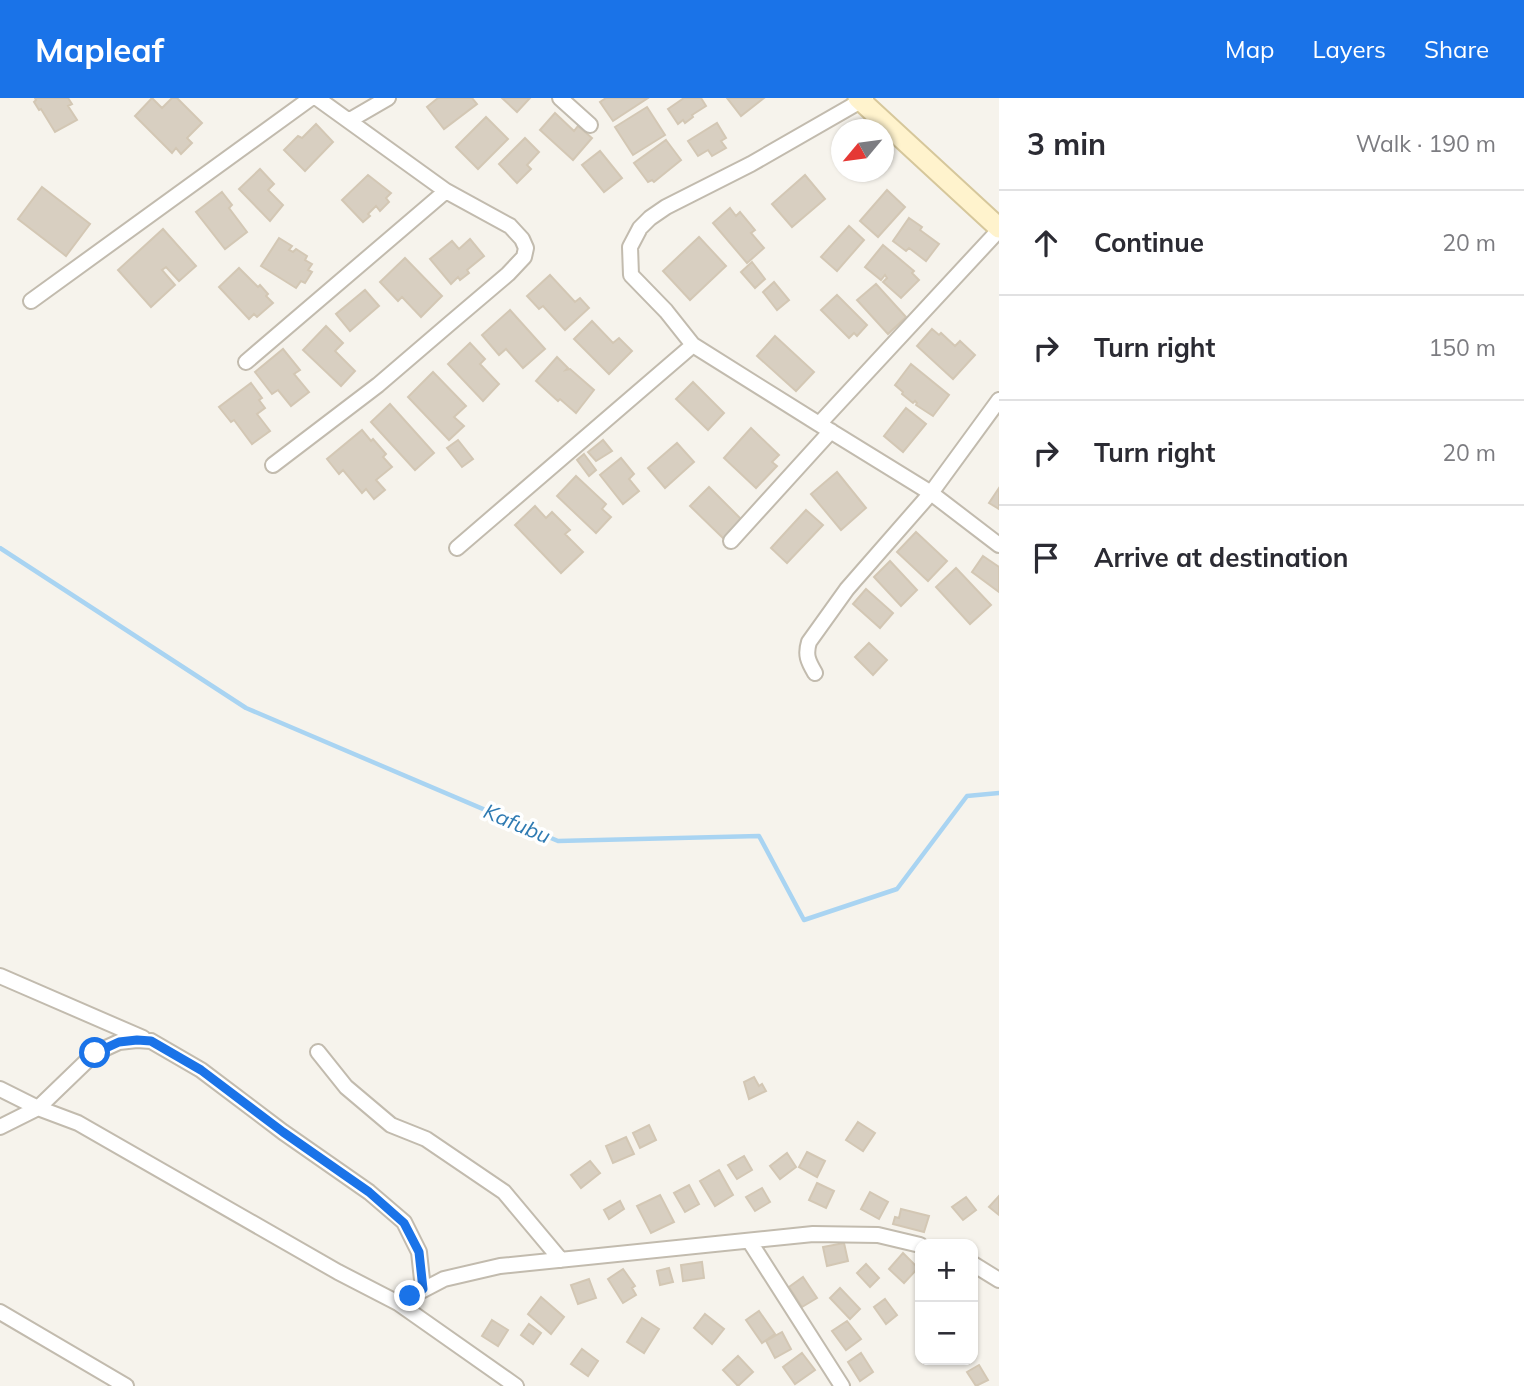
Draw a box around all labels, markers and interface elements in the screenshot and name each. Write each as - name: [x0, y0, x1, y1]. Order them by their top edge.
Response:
- text: Mapleaf: [35, 29, 164, 70]
- text: Map: [1225, 34, 1274, 64]
- text: Layers: [1312, 34, 1386, 64]
- text: Share: [1424, 34, 1489, 64]
- north arrow: [831, 119, 894, 182]
- text: 3 min: [1027, 125, 1106, 163]
- text: Walk · 190 m: [1356, 129, 1496, 158]
- icon: ahead: [1027, 224, 1065, 262]
- text: Continue: [1094, 226, 1204, 259]
- text: 20 m: [1442, 228, 1496, 257]
- icon: right: [1027, 329, 1065, 367]
- text: Turn right: [1094, 331, 1215, 364]
- text: 150 m: [1428, 333, 1496, 362]
- icon: right: [1027, 434, 1065, 472]
- text: Turn right: [1094, 436, 1215, 469]
- text: 20 m: [1442, 438, 1496, 467]
- icon: arrive: [1027, 539, 1065, 577]
- text: Arrive at destination: [1094, 541, 1349, 574]
- water label: Kafubu: [480, 797, 555, 849]
- route start: [79, 1037, 110, 1068]
- map controls: [915, 1239, 978, 1365]
- button: +: [915, 1239, 978, 1302]
- route end: [394, 1280, 425, 1311]
- button: −: [915, 1302, 978, 1365]

